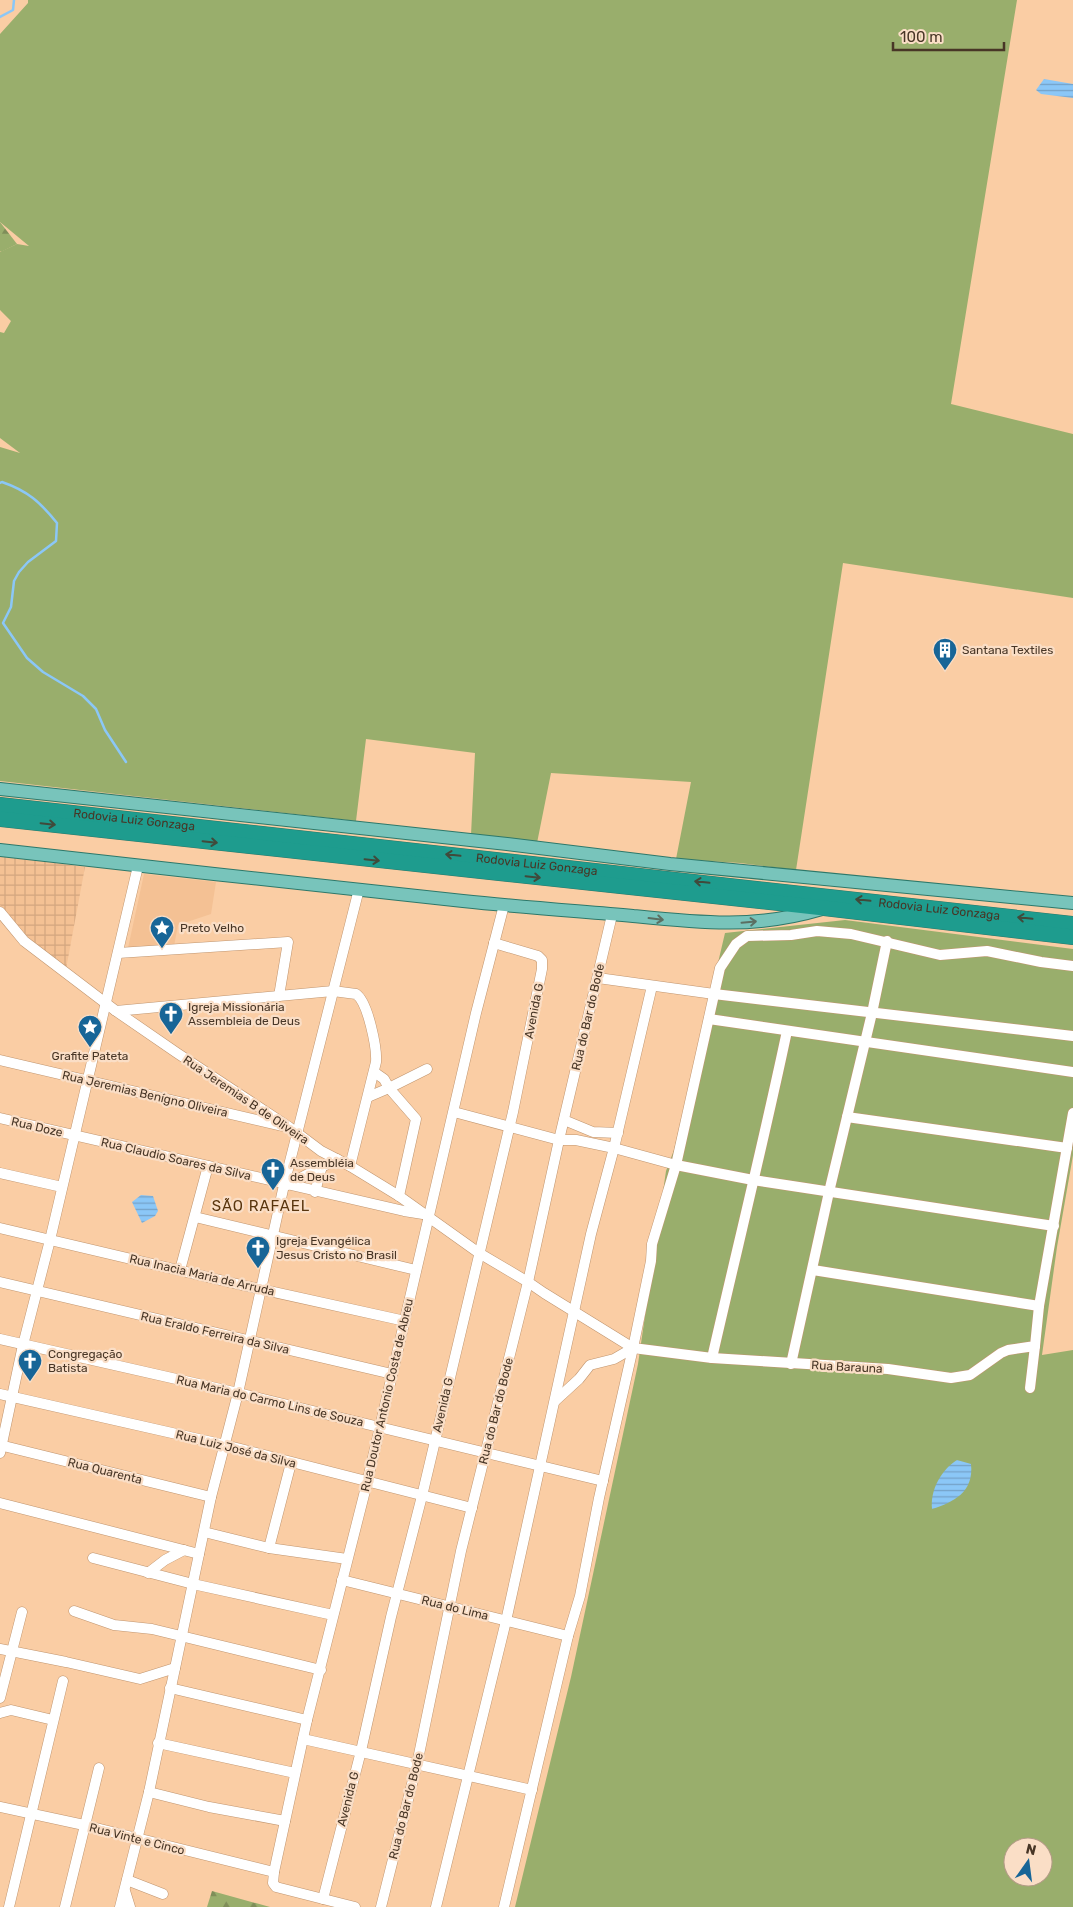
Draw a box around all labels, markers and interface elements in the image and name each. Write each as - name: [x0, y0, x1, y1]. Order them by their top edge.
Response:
- scale bar: [893, 20, 1004, 52]
- text: 100 m: [900, 28, 942, 46]
- building icon: Santana Textiles: [932, 637, 958, 671]
- place label: Santana Textiles: [962, 643, 1053, 657]
- street label: Rodovia Luiz Gonzaga: [73, 806, 196, 834]
- one-way arrow: [40, 819, 56, 829]
- one-way arrow: [202, 837, 218, 847]
- one-way arrow: [445, 850, 461, 859]
- street label: Rodovia Luiz Gonzaga: [475, 851, 598, 878]
- one-way arrow: [363, 855, 379, 864]
- one-way arrow: [525, 872, 541, 882]
- one-way arrow: [694, 877, 710, 887]
- one-way arrow: [855, 895, 871, 905]
- street label: Rodovia Luiz Gonzaga: [878, 895, 1001, 923]
- one-way arrow: [647, 914, 663, 924]
- one-way arrow: [1017, 914, 1033, 923]
- place icon: Preto Velho: [149, 915, 175, 949]
- one-way arrow: [740, 917, 756, 927]
- place label: Preto Velho: [180, 921, 244, 935]
- street label: Rua do Bar do Bode: [569, 962, 607, 1072]
- street label: Avenida G: [522, 982, 546, 1040]
- place label: Igreja Missionária Assembleia de Deus: [188, 1000, 300, 1028]
- church icon: Igreja Missionária Assembleia de Deus: [158, 1001, 184, 1035]
- place icon: Grafite Pateta: [77, 1014, 103, 1048]
- place label: Grafite Pateta: [52, 1049, 128, 1063]
- street label: Rua Jeremias B de Oliveira: [181, 1053, 311, 1147]
- street label: Rua Jeremias Benígno Oliveira: [61, 1068, 229, 1120]
- street label: Rua Doze: [10, 1114, 64, 1140]
- street label: Rua Claudio Soares da Silva: [100, 1135, 252, 1183]
- place label: Assembléia de Deus: [290, 1156, 354, 1184]
- church icon: Assembléia de Deus: [260, 1157, 286, 1191]
- district label: SÃO RAFAEL: [212, 1197, 310, 1215]
- place label: Igreja Evangélica Jesus Cristo no Brasil: [276, 1234, 397, 1262]
- church icon: Igreja Evangélica Jesus Cristo no Brasil: [245, 1235, 271, 1269]
- street label: Rua Inacia Maria de Arruda: [128, 1251, 276, 1299]
- street label: Rua Doutor Antonio Costa de Abreu: [358, 1297, 416, 1493]
- street label: Rua Eraldo Ferreira da Silva: [139, 1309, 291, 1357]
- place label: Congregação Batista: [48, 1347, 123, 1375]
- church icon: Congregação Batista: [17, 1348, 43, 1382]
- street label: Rua do Bar do Bode: [476, 1356, 516, 1466]
- street label: Rua Barauna: [811, 1358, 883, 1376]
- street label: Rua Maria do Carmo Lins de Souza: [175, 1373, 365, 1429]
- street label: Avenida G: [430, 1376, 456, 1434]
- street label: Rua Luiz José da Silva: [174, 1427, 298, 1471]
- street label: Rua Quarenta: [66, 1455, 144, 1487]
- street label: Rua do Lima: [420, 1593, 490, 1623]
- street label: Rua do Bar do Bode: [386, 1751, 426, 1861]
- street label: Avenida G: [334, 1770, 362, 1828]
- street label: Rua Vinte e Cinco: [88, 1820, 186, 1858]
- north arrow: [1003, 1837, 1053, 1887]
- text: N: [1024, 1840, 1038, 1859]

